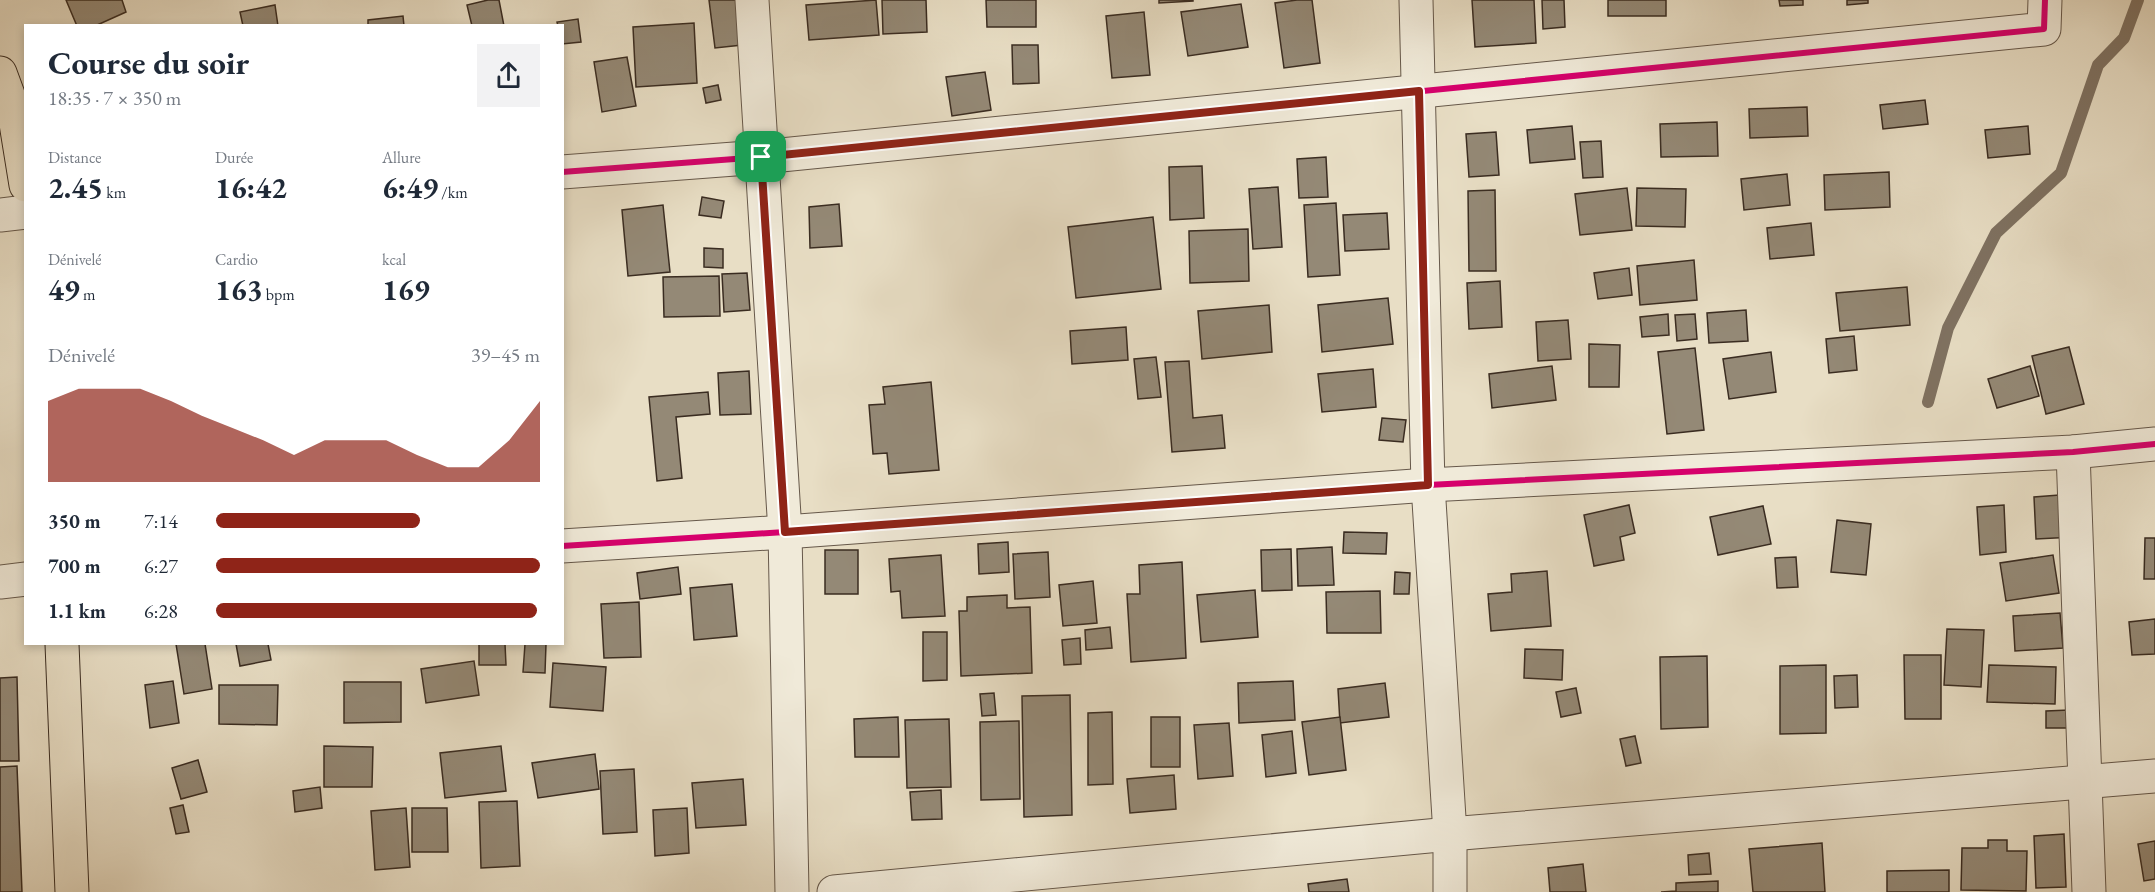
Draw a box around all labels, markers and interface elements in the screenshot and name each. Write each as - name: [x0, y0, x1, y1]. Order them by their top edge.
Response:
- text: Course du soir: [48, 41, 249, 84]
- button: share: [477, 44, 540, 107]
- text: 18:35 · 7 × 350 m: [48, 85, 181, 111]
- pin: [735, 131, 786, 182]
- icon: arrive: [744, 140, 777, 173]
- text: Distance: [48, 147, 101, 168]
- text: Durée: [215, 147, 253, 168]
- text: Allure: [382, 147, 421, 168]
- text: 2.45: [48, 168, 103, 207]
- text: 16:42: [215, 168, 287, 207]
- text: 6:49: [382, 168, 438, 207]
- text: km: [103, 182, 126, 203]
- text: /km: [438, 182, 468, 203]
- text: Dénivelé: [48, 249, 102, 270]
- text: Cardio: [215, 249, 258, 270]
- text: kcal: [382, 249, 406, 270]
- text: 49: [48, 270, 80, 309]
- text: 163: [215, 270, 263, 309]
- text: 169: [382, 270, 430, 309]
- text: m: [80, 284, 95, 305]
- text: bpm: [263, 284, 295, 305]
- text: Dénivelé: [48, 342, 115, 368]
- text: 39–45 m: [471, 342, 540, 368]
- text: 350 m: [48, 508, 101, 534]
- text: 7:14: [144, 508, 178, 534]
- text: 700 m: [48, 553, 101, 579]
- text: 6:27: [144, 553, 178, 579]
- text: 1.1 km: [48, 598, 106, 624]
- text: 6:28: [144, 598, 178, 624]

